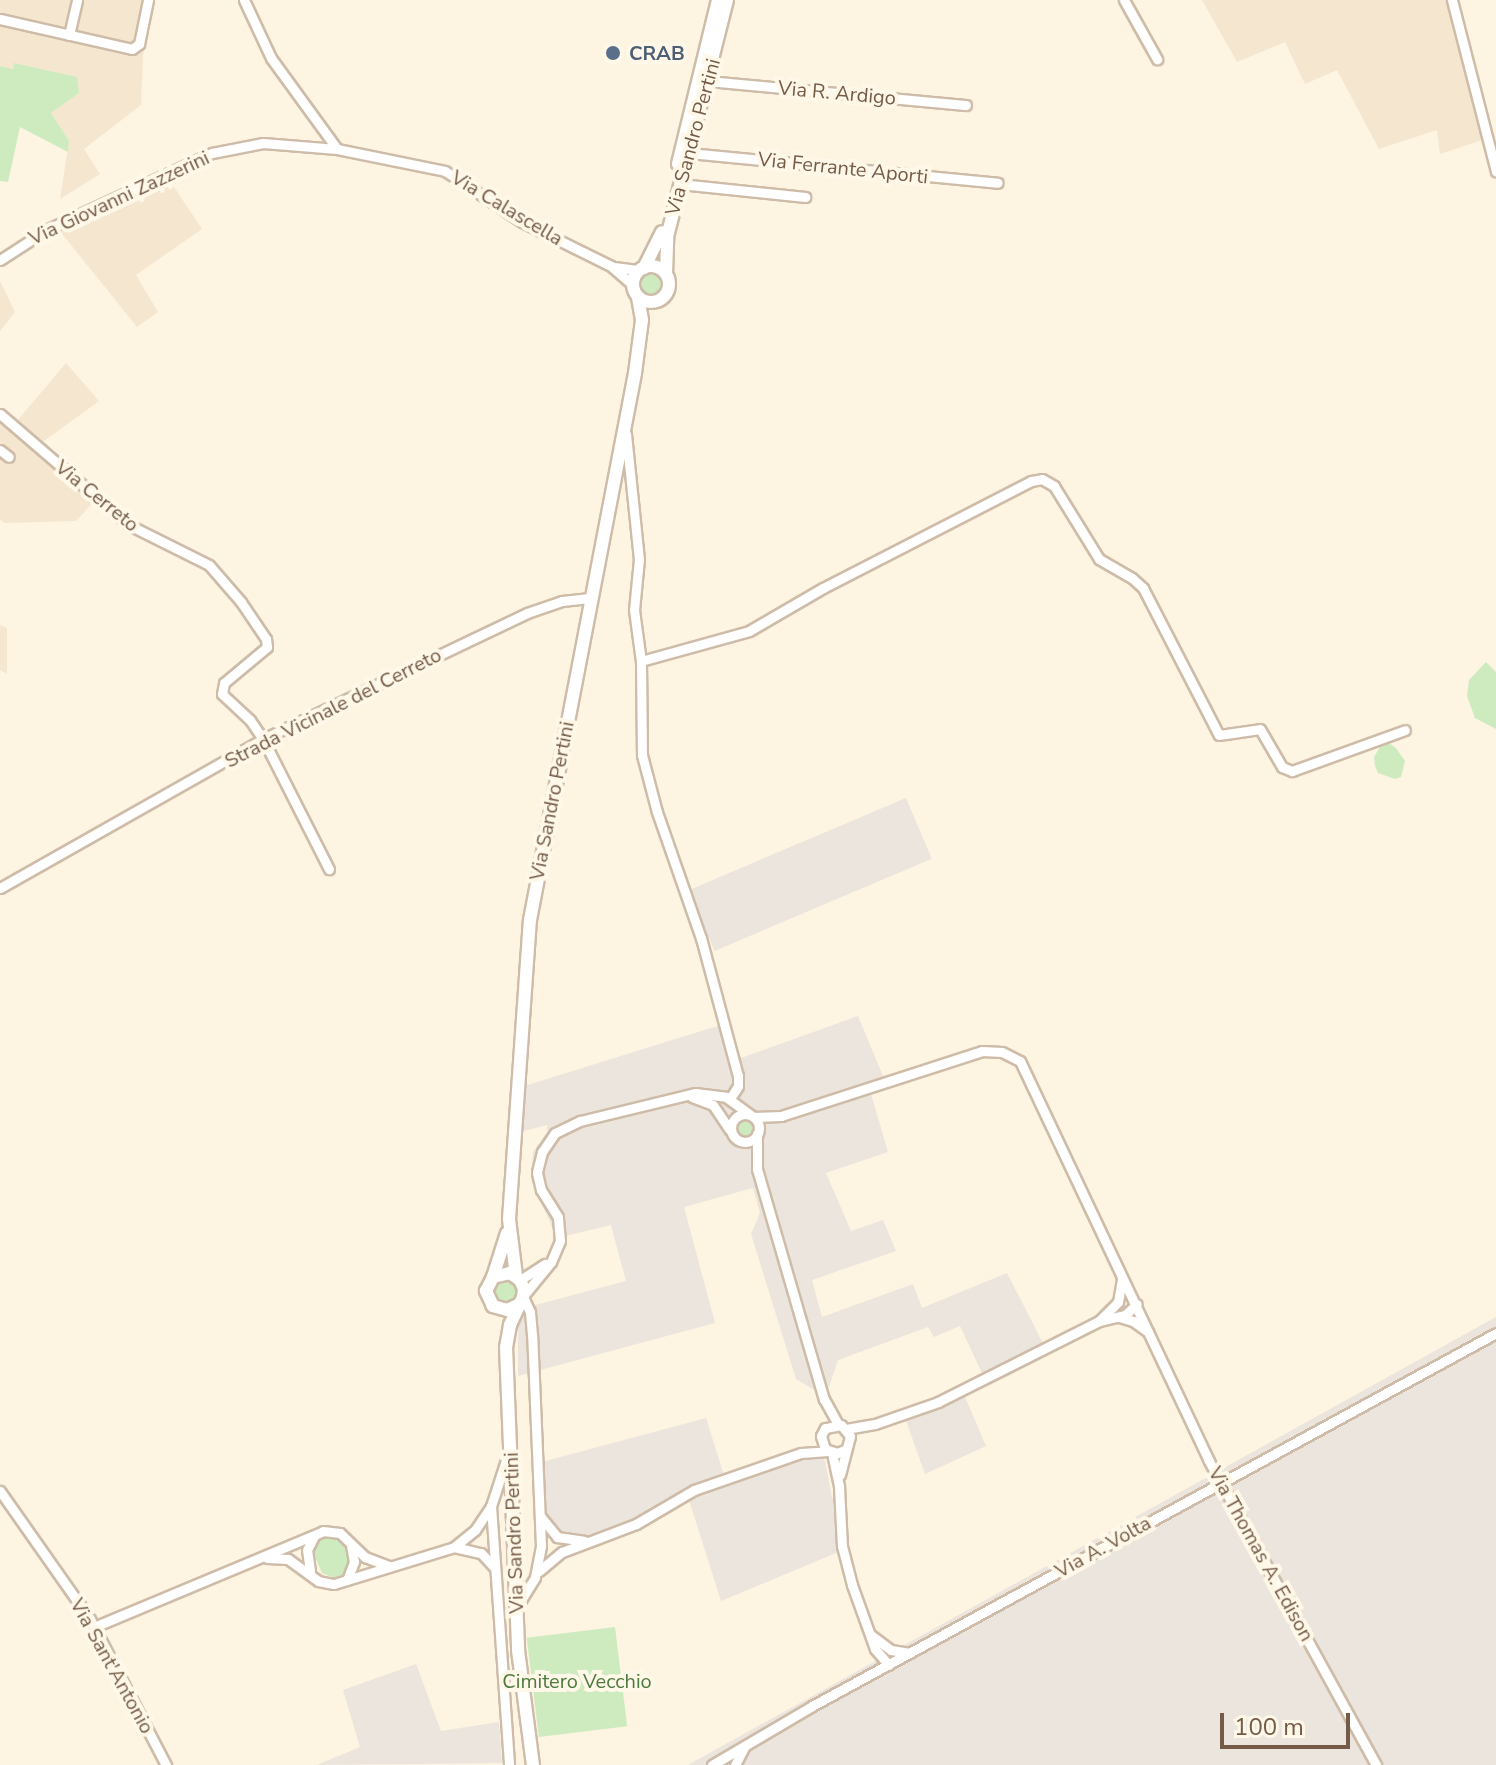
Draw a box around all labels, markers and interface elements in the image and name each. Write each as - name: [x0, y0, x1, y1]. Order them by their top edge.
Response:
- place label: CRAB: [629, 41, 685, 65]
- marker: CRAB: [604, 44, 622, 62]
- street label: Via Sandro Pertini: [661, 56, 725, 218]
- street label: Via R. Ardigo: [777, 76, 897, 110]
- street label: Via Giovanni Zazzerini: [25, 146, 213, 250]
- street label: Via Ferrante Aporti: [757, 147, 929, 189]
- street label: Via Calascella: [447, 165, 567, 251]
- street label: Via Cerreto: [50, 455, 144, 537]
- street label: Strada Vicinale del Cerreto: [221, 643, 445, 773]
- street label: Via Sandro Pertini: [525, 719, 579, 883]
- street label: Via Sandro Pertini: [499, 1452, 529, 1614]
- street label: Via Thomas A. Edison: [1203, 1463, 1319, 1645]
- street label: Via A. Volta: [1051, 1511, 1155, 1583]
- street label: Via Sant'Antonio: [65, 1594, 159, 1738]
- park label: Cimitero Vecchio: [502, 1669, 652, 1693]
- scale bar: [1224, 1697, 1354, 1747]
- text: 100 m: [1234, 1711, 1304, 1743]

